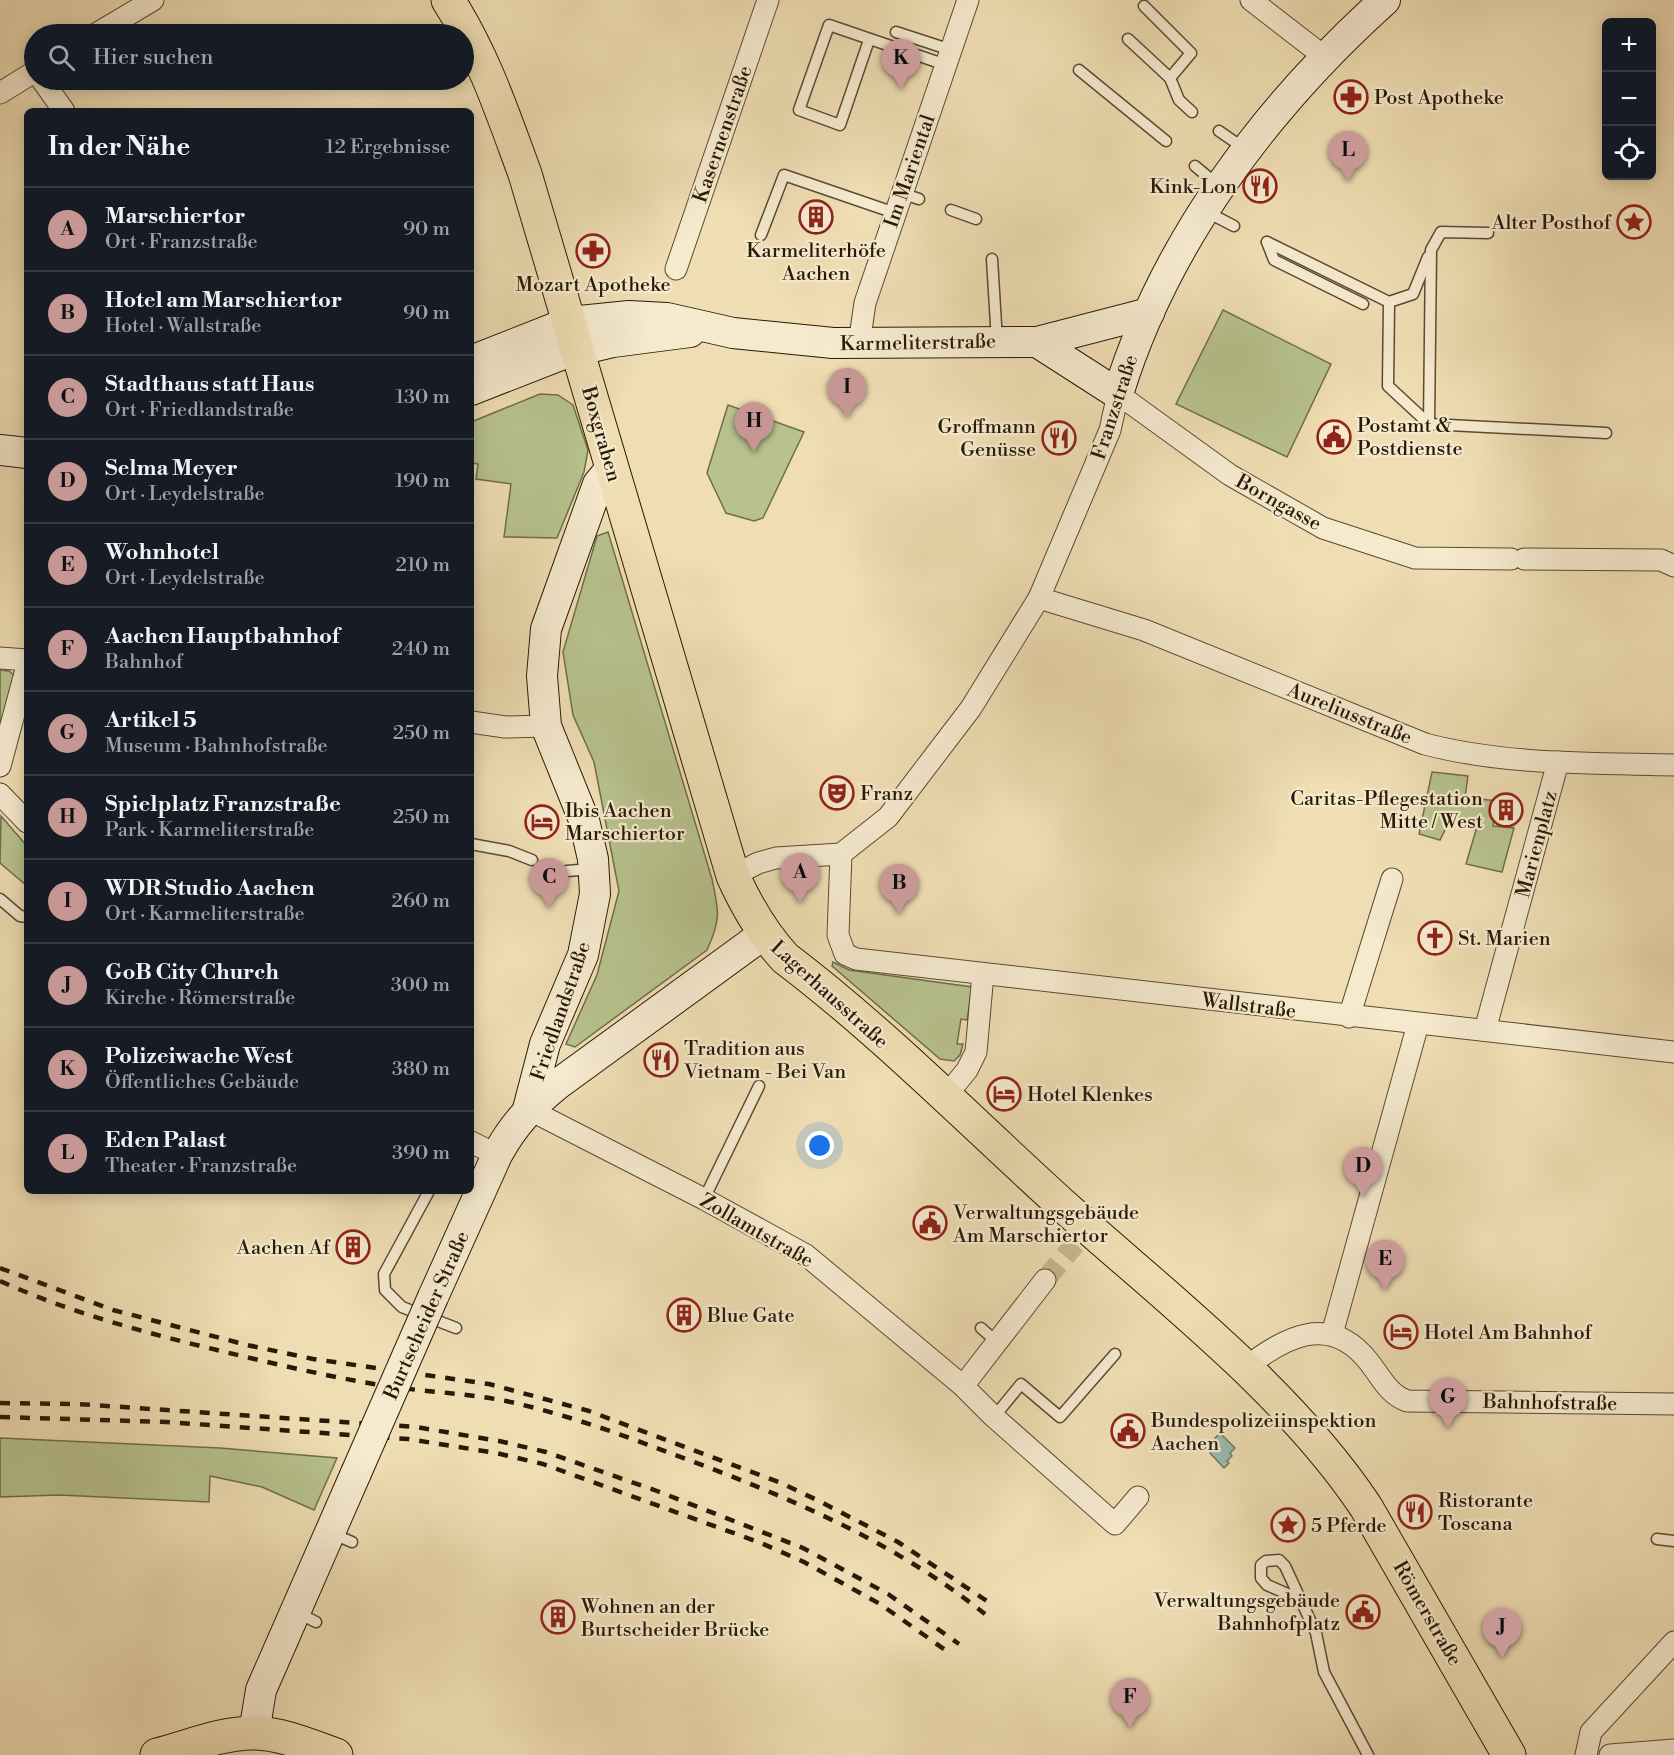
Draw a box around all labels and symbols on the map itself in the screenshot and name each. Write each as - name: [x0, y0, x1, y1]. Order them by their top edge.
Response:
- pin: K: [882, 40, 920, 89]
- street label: Kasernenstraße: [688, 63, 759, 206]
- pharmacy icon: Post Apotheke: [1333, 79, 1369, 115]
- place label: Post Apotheke: [1374, 86, 1504, 111]
- street label: Im Mariental: [879, 112, 941, 231]
- pin: L: [1328, 132, 1368, 181]
- restaurant icon: Kink-Lon: [1242, 168, 1278, 204]
- place label: Kink-Lon: [1150, 175, 1237, 200]
- building icon: Karmeliterhöfe Aachen: [798, 199, 834, 235]
- place icon: Alter Posthof: [1616, 204, 1652, 240]
- place label: Alter Posthof: [1491, 211, 1612, 236]
- pharmacy icon: Mozart Apotheke: [575, 233, 611, 269]
- place label: Karmeliterhöfe Aachen: [746, 239, 886, 287]
- place label: Mozart Apotheke: [515, 273, 671, 298]
- street label: Karmeliterstraße: [840, 330, 996, 357]
- street label: Franzstraße: [1087, 352, 1144, 463]
- pin: I: [828, 368, 866, 418]
- street label: Boxgraben: [575, 383, 626, 485]
- pin: H: [734, 402, 774, 452]
- place label: Postamt & Postdienste: [1357, 414, 1462, 462]
- place label: Groffmann Genüsse: [938, 415, 1036, 463]
- public building icon: Postamt & Postdienste: [1316, 419, 1352, 455]
- restaurant icon: Groffmann Genüsse: [1041, 420, 1077, 456]
- street label: Borngasse: [1230, 469, 1326, 537]
- street label: Aureliusstraße: [1283, 678, 1415, 751]
- theatre icon: Franz: [819, 775, 855, 811]
- place label: Franz: [860, 782, 913, 807]
- place label: Caritas-Pflegestation Mitte / West: [1290, 787, 1483, 835]
- street label: Marienplatz: [1511, 788, 1564, 901]
- building icon: Caritas-Pflegestation Mitte / West: [1488, 792, 1524, 828]
- place label: Ibis Aachen Marschiertor: [565, 799, 685, 847]
- hotel icon: Ibis Aachen Marschiertor: [524, 804, 560, 840]
- pin: A: [780, 854, 820, 903]
- pin: C: [530, 858, 568, 908]
- pin: B: [880, 864, 918, 914]
- church icon: St. Marien: [1417, 920, 1453, 956]
- place label: St. Marien: [1458, 927, 1551, 952]
- street label: Lagerhausstraße: [765, 936, 893, 1055]
- street label: Friedlandstraße: [526, 939, 597, 1084]
- street label: Wallstraße: [1199, 988, 1297, 1025]
- place label: Tradition aus Vietnam - Bei Van: [683, 1037, 846, 1085]
- restaurant icon: Tradition aus Vietnam - Bei Van: [643, 1042, 679, 1078]
- hotel icon: Hotel Klenkes: [986, 1076, 1022, 1112]
- place label: Hotel Klenkes: [1027, 1083, 1153, 1108]
- your location: [805, 1131, 834, 1160]
- pin: D: [1344, 1148, 1382, 1197]
- street label: Zollamtstraße: [695, 1189, 817, 1274]
- place label: Verwaltungsgebäude Am Marschiertor: [952, 1201, 1139, 1249]
- public building icon: Verwaltungsgebäude Am Marschiertor: [912, 1205, 948, 1241]
- street label: Burtscheider Straße: [379, 1227, 476, 1405]
- building icon: Aachen Af: [335, 1229, 371, 1265]
- place label: Aachen Af: [236, 1236, 331, 1261]
- pin: E: [1366, 1240, 1404, 1290]
- building icon: Blue Gate: [666, 1297, 702, 1333]
- place label: Blue Gate: [706, 1304, 794, 1329]
- hotel icon: Hotel Am Bahnhof: [1383, 1314, 1419, 1350]
- place label: Hotel Am Bahnhof: [1424, 1321, 1592, 1346]
- pin: G: [1428, 1378, 1468, 1428]
- street label: Bahnhofstraße: [1482, 1390, 1617, 1417]
- place label: Bundespolizeiinspektion Aachen: [1150, 1409, 1377, 1457]
- public building icon: Bundespolizeiinspektion Aachen: [1110, 1413, 1146, 1449]
- place label: Ristorante Toscana: [1438, 1489, 1533, 1537]
- restaurant icon: Ristorante Toscana: [1397, 1494, 1433, 1530]
- place icon: 5 Pferde: [1270, 1507, 1306, 1543]
- place label: 5 Pferde: [1311, 1514, 1387, 1539]
- street label: Römerstraße: [1387, 1557, 1467, 1671]
- place label: Verwaltungsgebäude Bahnhofplatz: [1153, 1589, 1340, 1637]
- public building icon: Verwaltungsgebäude Bahnhofplatz: [1345, 1594, 1381, 1630]
- place label: Wohnen an der Burtscheider Brücke: [580, 1595, 769, 1643]
- building icon: Wohnen an der Burtscheider Brücke: [540, 1599, 576, 1635]
- pin: J: [1482, 1608, 1522, 1658]
- pin: F: [1110, 1678, 1150, 1728]

